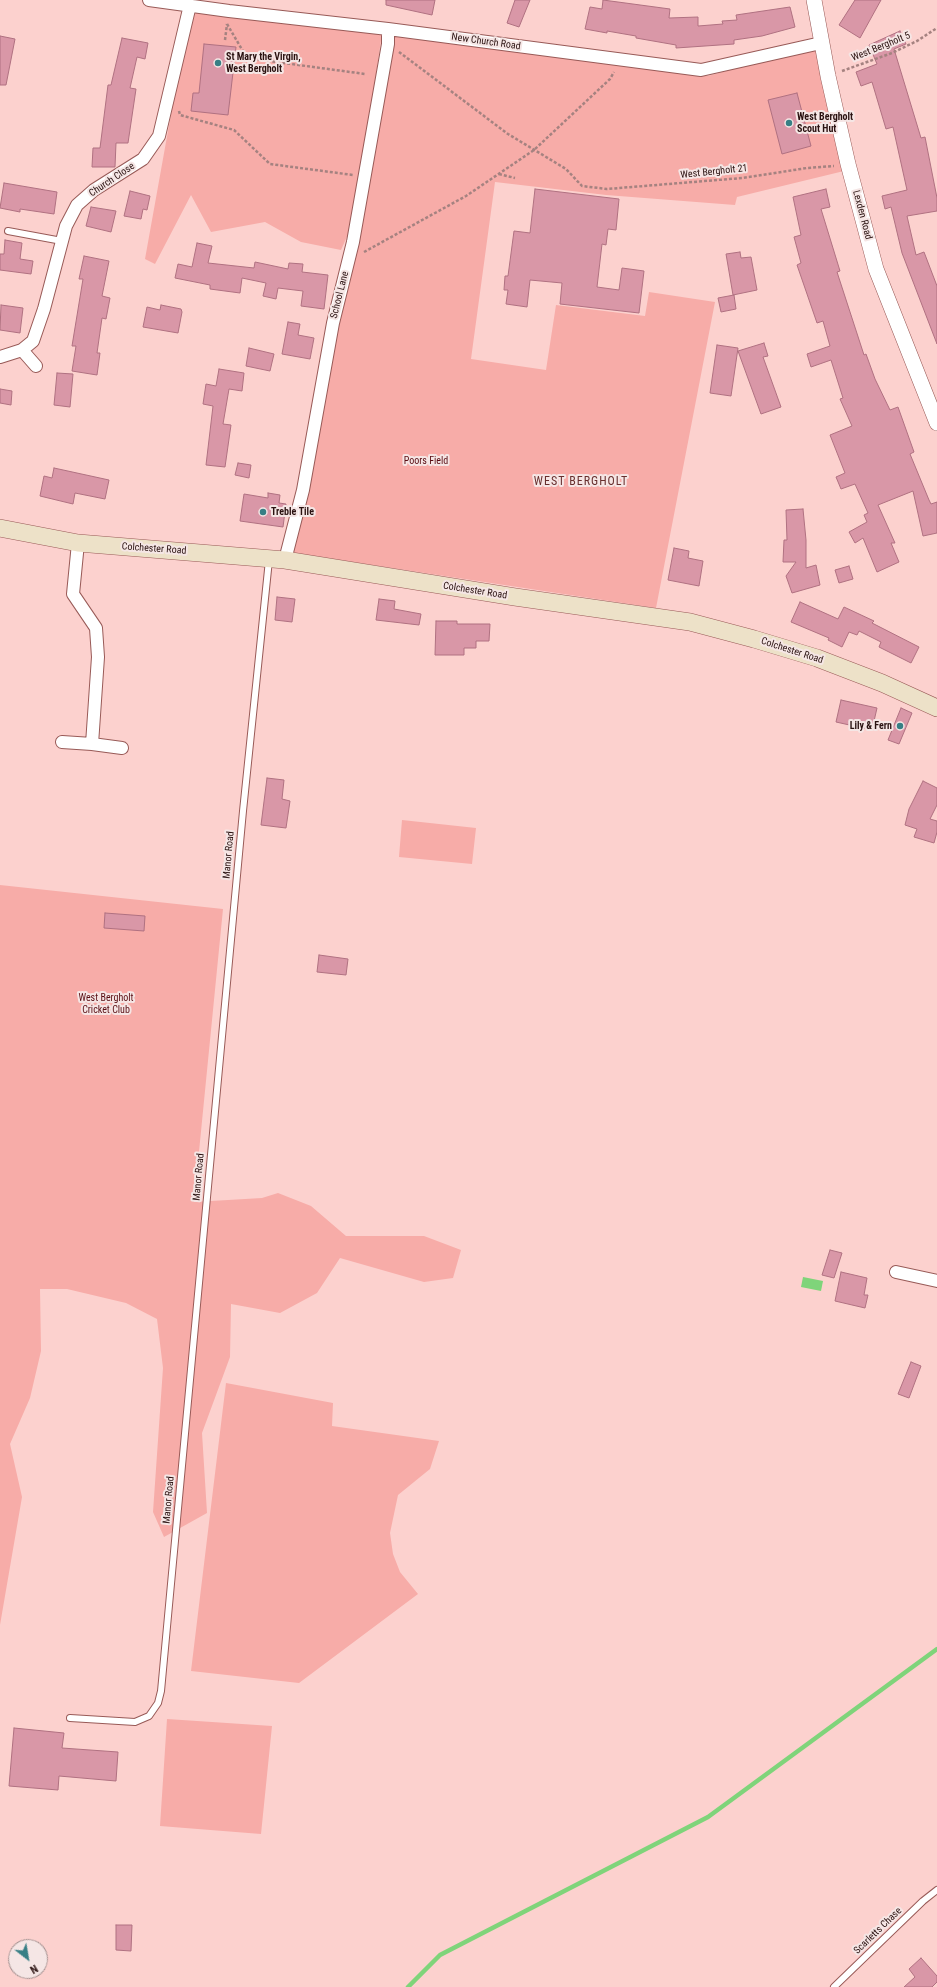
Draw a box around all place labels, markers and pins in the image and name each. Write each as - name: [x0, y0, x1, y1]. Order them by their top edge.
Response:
- place label: St Mary the Virgin, West Bergholt: [226, 51, 301, 74]
- marker: St Mary the Virgin, West Bergholt: [213, 58, 223, 68]
- place label: West Bergholt Scout Hut: [797, 111, 853, 134]
- marker: West Bergholt Scout Hut: [784, 118, 794, 128]
- place label: Treble Tile: [271, 506, 314, 518]
- marker: Treble Tile: [258, 507, 268, 517]
- place label: Lily & Fern: [850, 720, 892, 732]
- marker: Lily & Fern: [895, 721, 905, 731]

